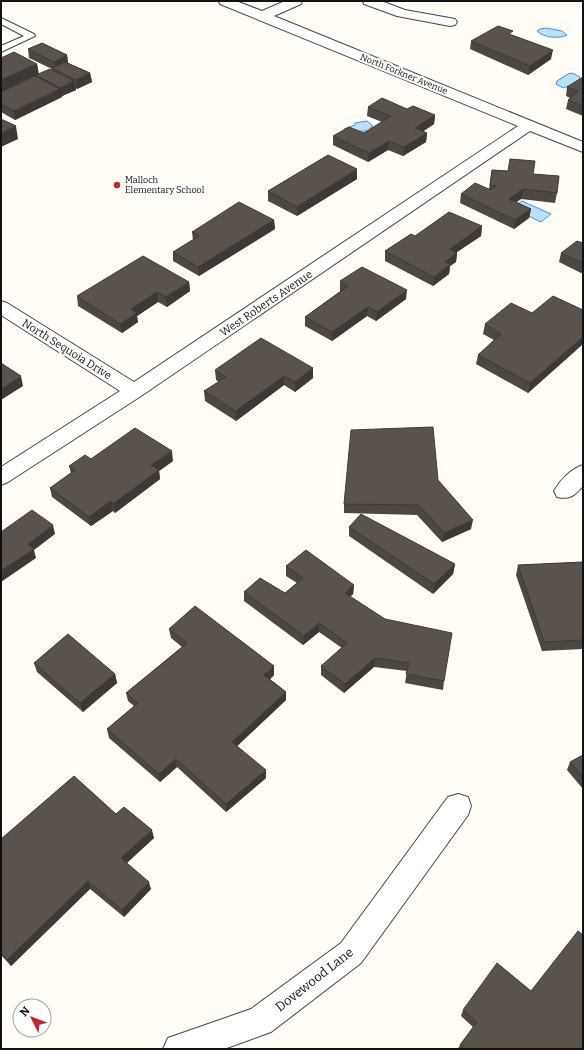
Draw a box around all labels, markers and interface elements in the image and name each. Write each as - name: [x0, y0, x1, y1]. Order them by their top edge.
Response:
- street label: North Forkner Avenue: [359, 52, 449, 96]
- place label: Malloch Elementary School: [125, 175, 205, 195]
- marker: Malloch Elementary School: [112, 180, 122, 190]
- street label: West Roberts Avenue: [218, 268, 315, 339]
- street label: North Sequoia Drive: [20, 317, 114, 382]
- street label: Dovewood Lane: [272, 944, 356, 1014]
- north arrow: [12, 998, 52, 1038]
- text: N: [17, 1004, 33, 1019]

